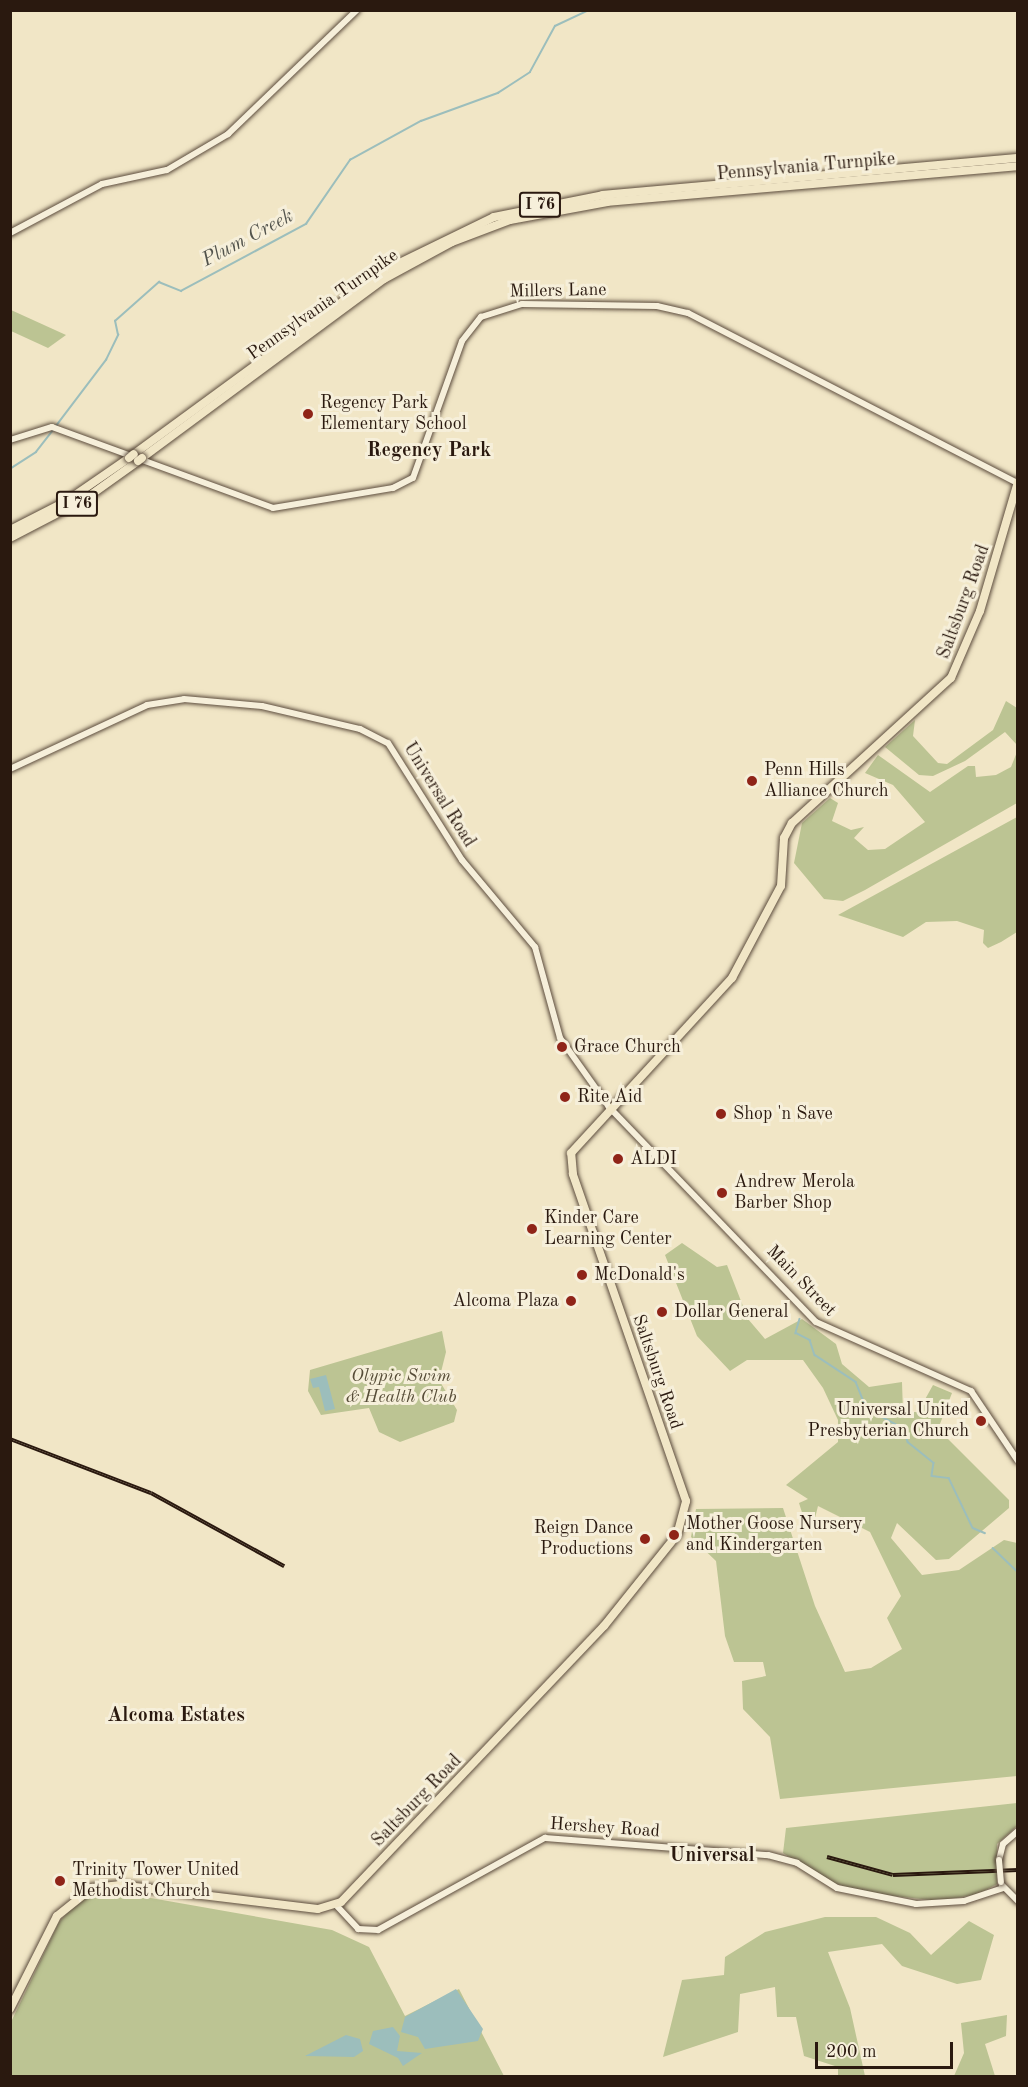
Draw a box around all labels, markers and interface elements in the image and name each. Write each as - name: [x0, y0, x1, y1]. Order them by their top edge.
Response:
- street label: Pennsylvania Turnpike: [716, 148, 896, 186]
- road number: I 76: [518, 192, 562, 218]
- water label: Plum Creek: [198, 205, 298, 273]
- street label: Pennsylvania Turnpike: [243, 245, 403, 365]
- street label: Millers Lane: [509, 279, 607, 303]
- place label: Regency Park Elementary School: [320, 393, 467, 436]
- marker: Regency Park Elementary School: [301, 407, 315, 421]
- district label: Regency Park: [367, 439, 491, 463]
- road number: I 76: [54, 491, 100, 517]
- street label: Saltsburg Road: [933, 542, 995, 662]
- street label: Universal Road: [398, 739, 480, 851]
- place label: Penn Hills Alliance Church: [764, 760, 889, 802]
- marker: Penn Hills Alliance Church: [745, 774, 759, 788]
- place label: Grace Church: [574, 1036, 681, 1058]
- marker: Grace Church: [555, 1040, 569, 1054]
- place label: Rite Aid: [577, 1086, 642, 1108]
- marker: Rite Aid: [558, 1090, 572, 1104]
- place label: Shop 'n Save: [733, 1103, 833, 1125]
- marker: Shop 'n Save: [714, 1107, 728, 1121]
- place label: ALDI: [630, 1148, 677, 1170]
- marker: ALDI: [611, 1152, 625, 1166]
- place label: Andrew Merola Barber Shop: [734, 1172, 855, 1214]
- marker: Andrew Merola Barber Shop: [715, 1186, 729, 1200]
- place label: Kinder Care Learning Center: [544, 1208, 672, 1250]
- marker: Kinder Care Learning Center: [525, 1222, 539, 1236]
- street label: Main Street: [762, 1241, 840, 1321]
- place label: McDonald's: [594, 1264, 685, 1286]
- marker: McDonald's: [575, 1268, 589, 1282]
- place label: Alcoma Plaza: [453, 1290, 559, 1312]
- marker: Alcoma Plaza: [564, 1294, 578, 1308]
- place label: Dollar General: [674, 1301, 788, 1323]
- marker: Dollar General: [655, 1305, 669, 1319]
- street label: Saltsburg Road: [627, 1312, 687, 1432]
- park label: Olypic Swim & Health Club: [345, 1366, 457, 1408]
- place label: Universal United Presbyterian Church: [808, 1400, 969, 1442]
- marker: Universal United Presbyterian Church: [974, 1414, 988, 1428]
- place label: Mother Goose Nursery and Kindergarten: [686, 1514, 863, 1556]
- place label: Reign Dance Productions: [534, 1518, 633, 1561]
- marker: Mother Goose Nursery and Kindergarten: [667, 1528, 681, 1542]
- marker: Reign Dance Productions: [638, 1532, 652, 1546]
- district label: Alcoma Estates: [107, 1704, 245, 1728]
- street label: Saltsburg Road: [368, 1750, 466, 1852]
- street label: Hershey Road: [549, 1813, 661, 1843]
- district label: Universal: [669, 1844, 755, 1868]
- place label: Trinity Tower United Methodist Church: [72, 1860, 239, 1902]
- marker: Trinity Tower United Methodist Church: [53, 1874, 67, 1888]
- scale bar: [818, 2030, 956, 2068]
- text: 200 m: [826, 2043, 877, 2061]

